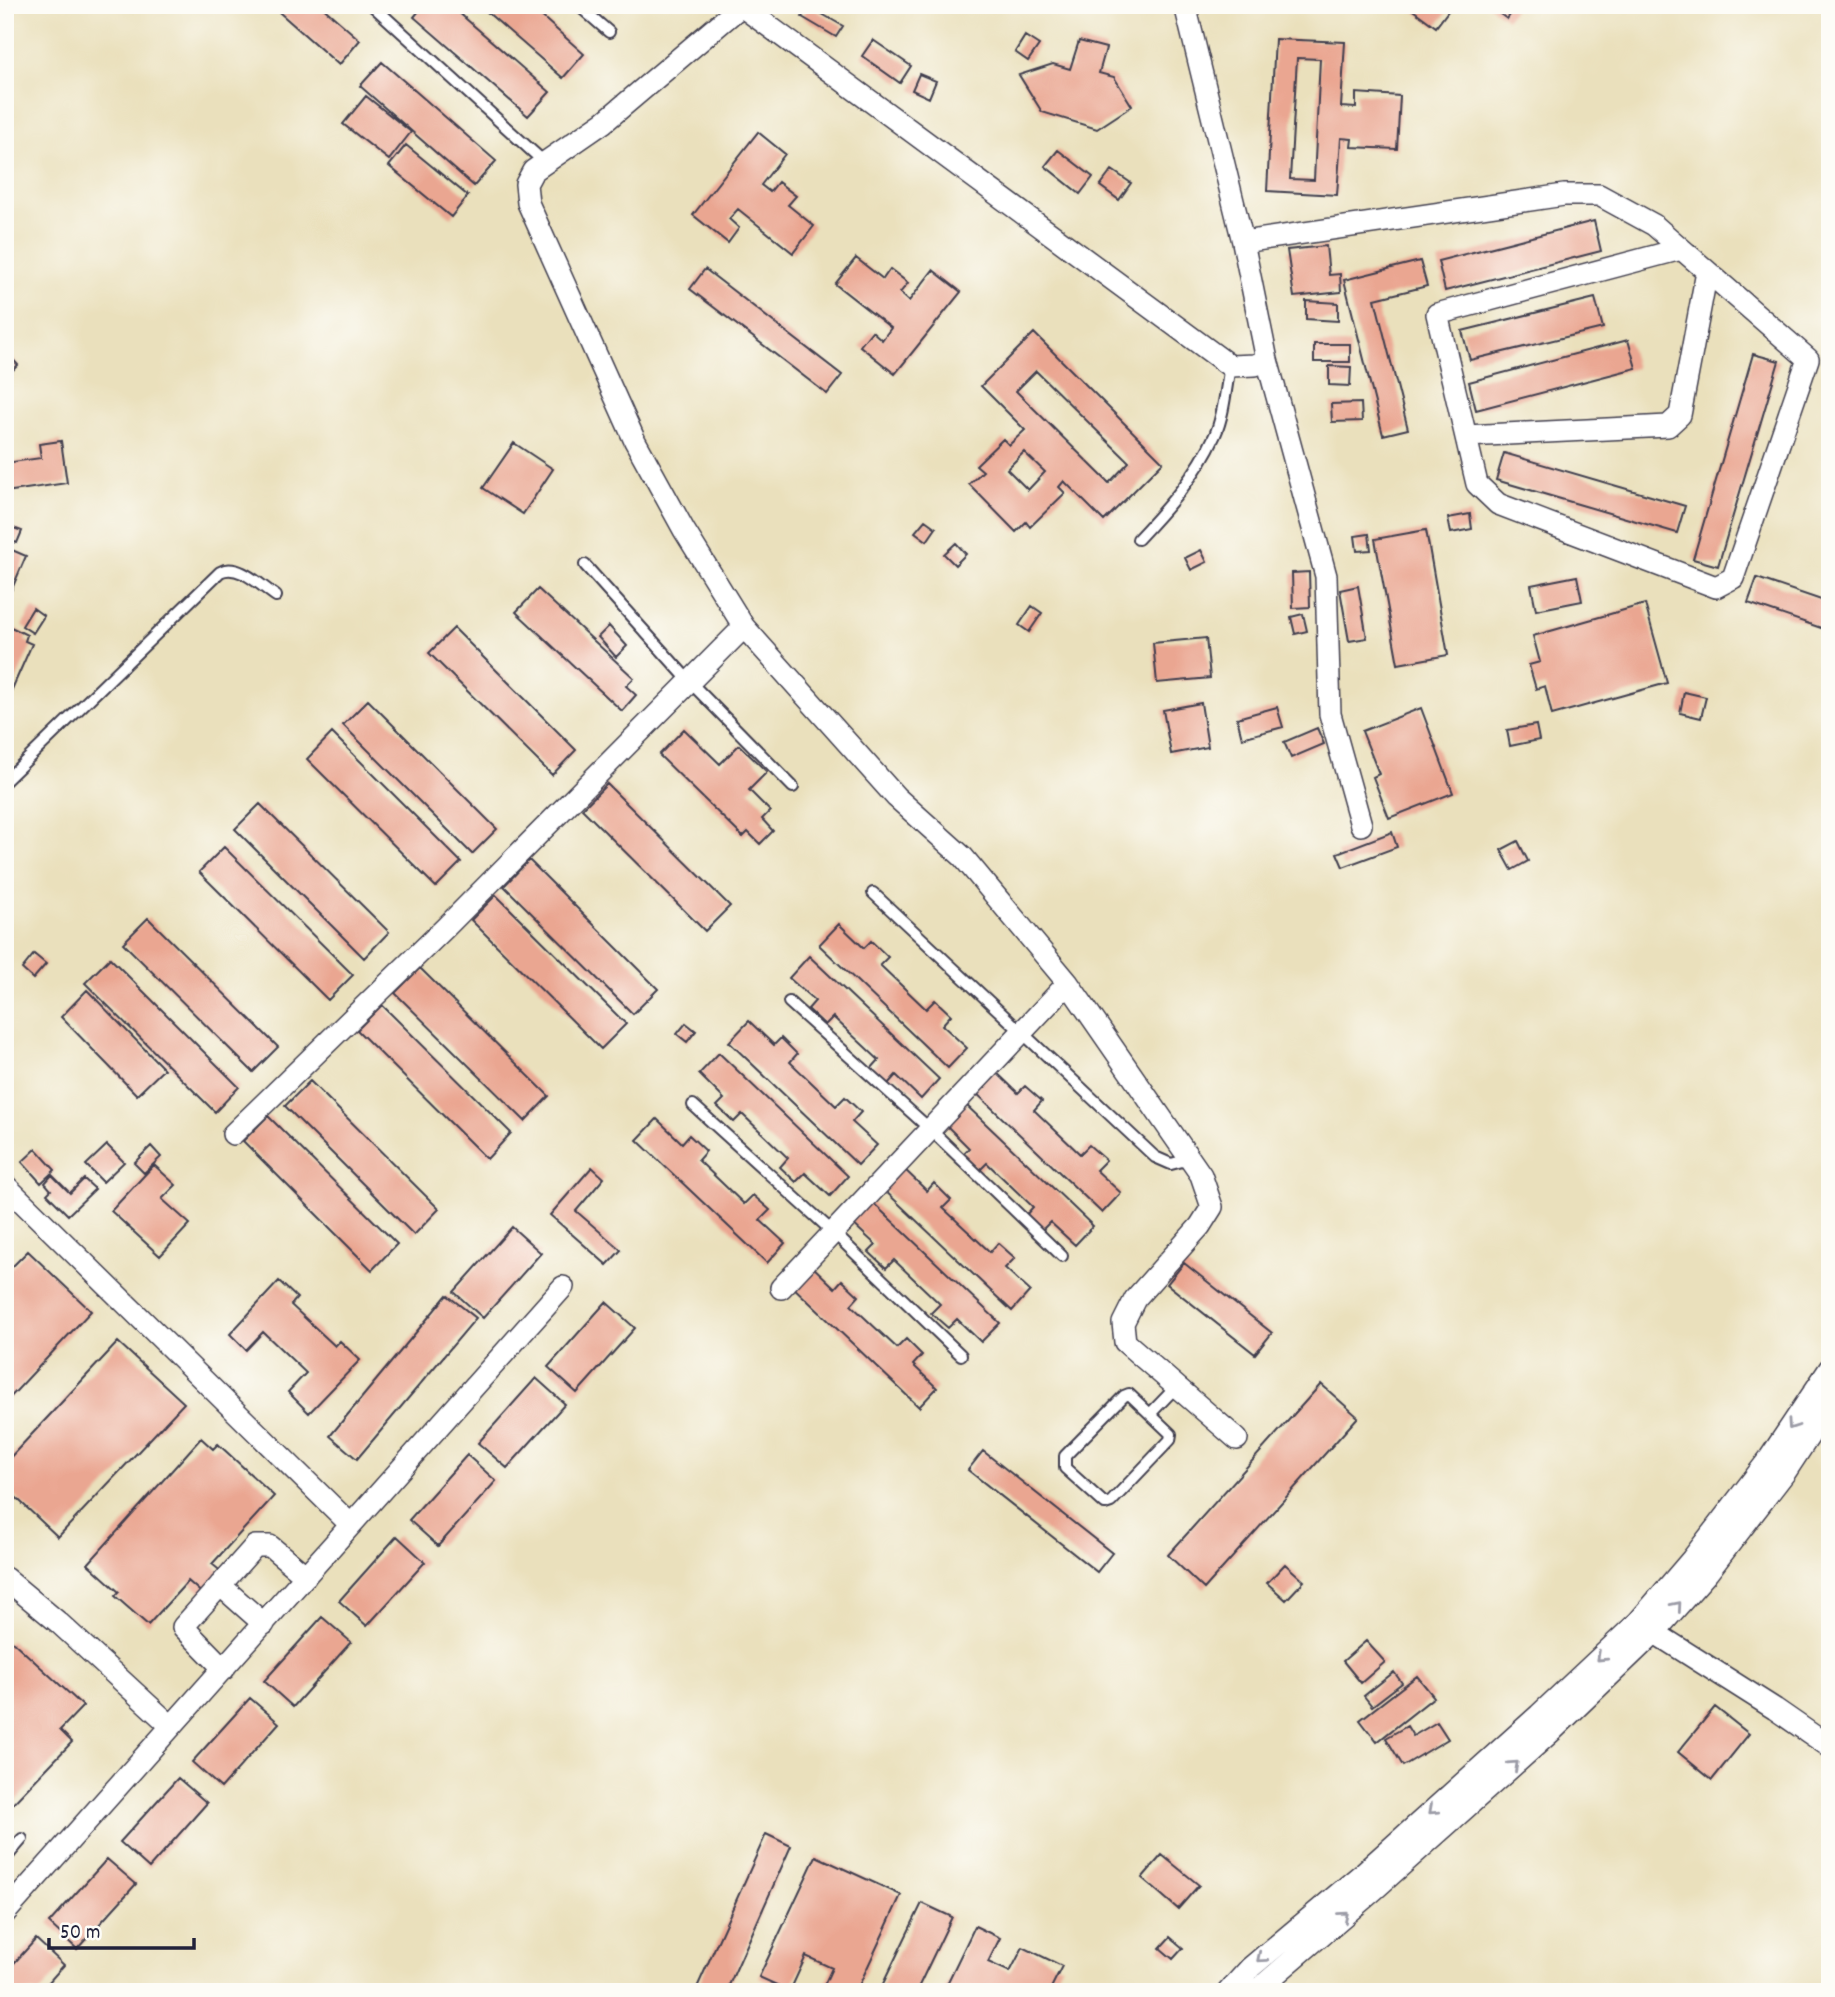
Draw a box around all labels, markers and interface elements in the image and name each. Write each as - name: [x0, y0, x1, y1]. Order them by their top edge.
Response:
- one-way arrow: [1788, 1417, 1800, 1430]
- one-way arrow: [1669, 1602, 1681, 1615]
- one-way arrow: [1596, 1648, 1609, 1661]
- one-way arrow: [1506, 1760, 1519, 1773]
- one-way arrow: [1428, 1802, 1441, 1814]
- scale bar: [49, 1906, 194, 1950]
- one-way arrow: [1336, 1911, 1349, 1924]
- text: 50 m: [60, 1919, 100, 1949]
- one-way arrow: [1256, 1950, 1268, 1963]

